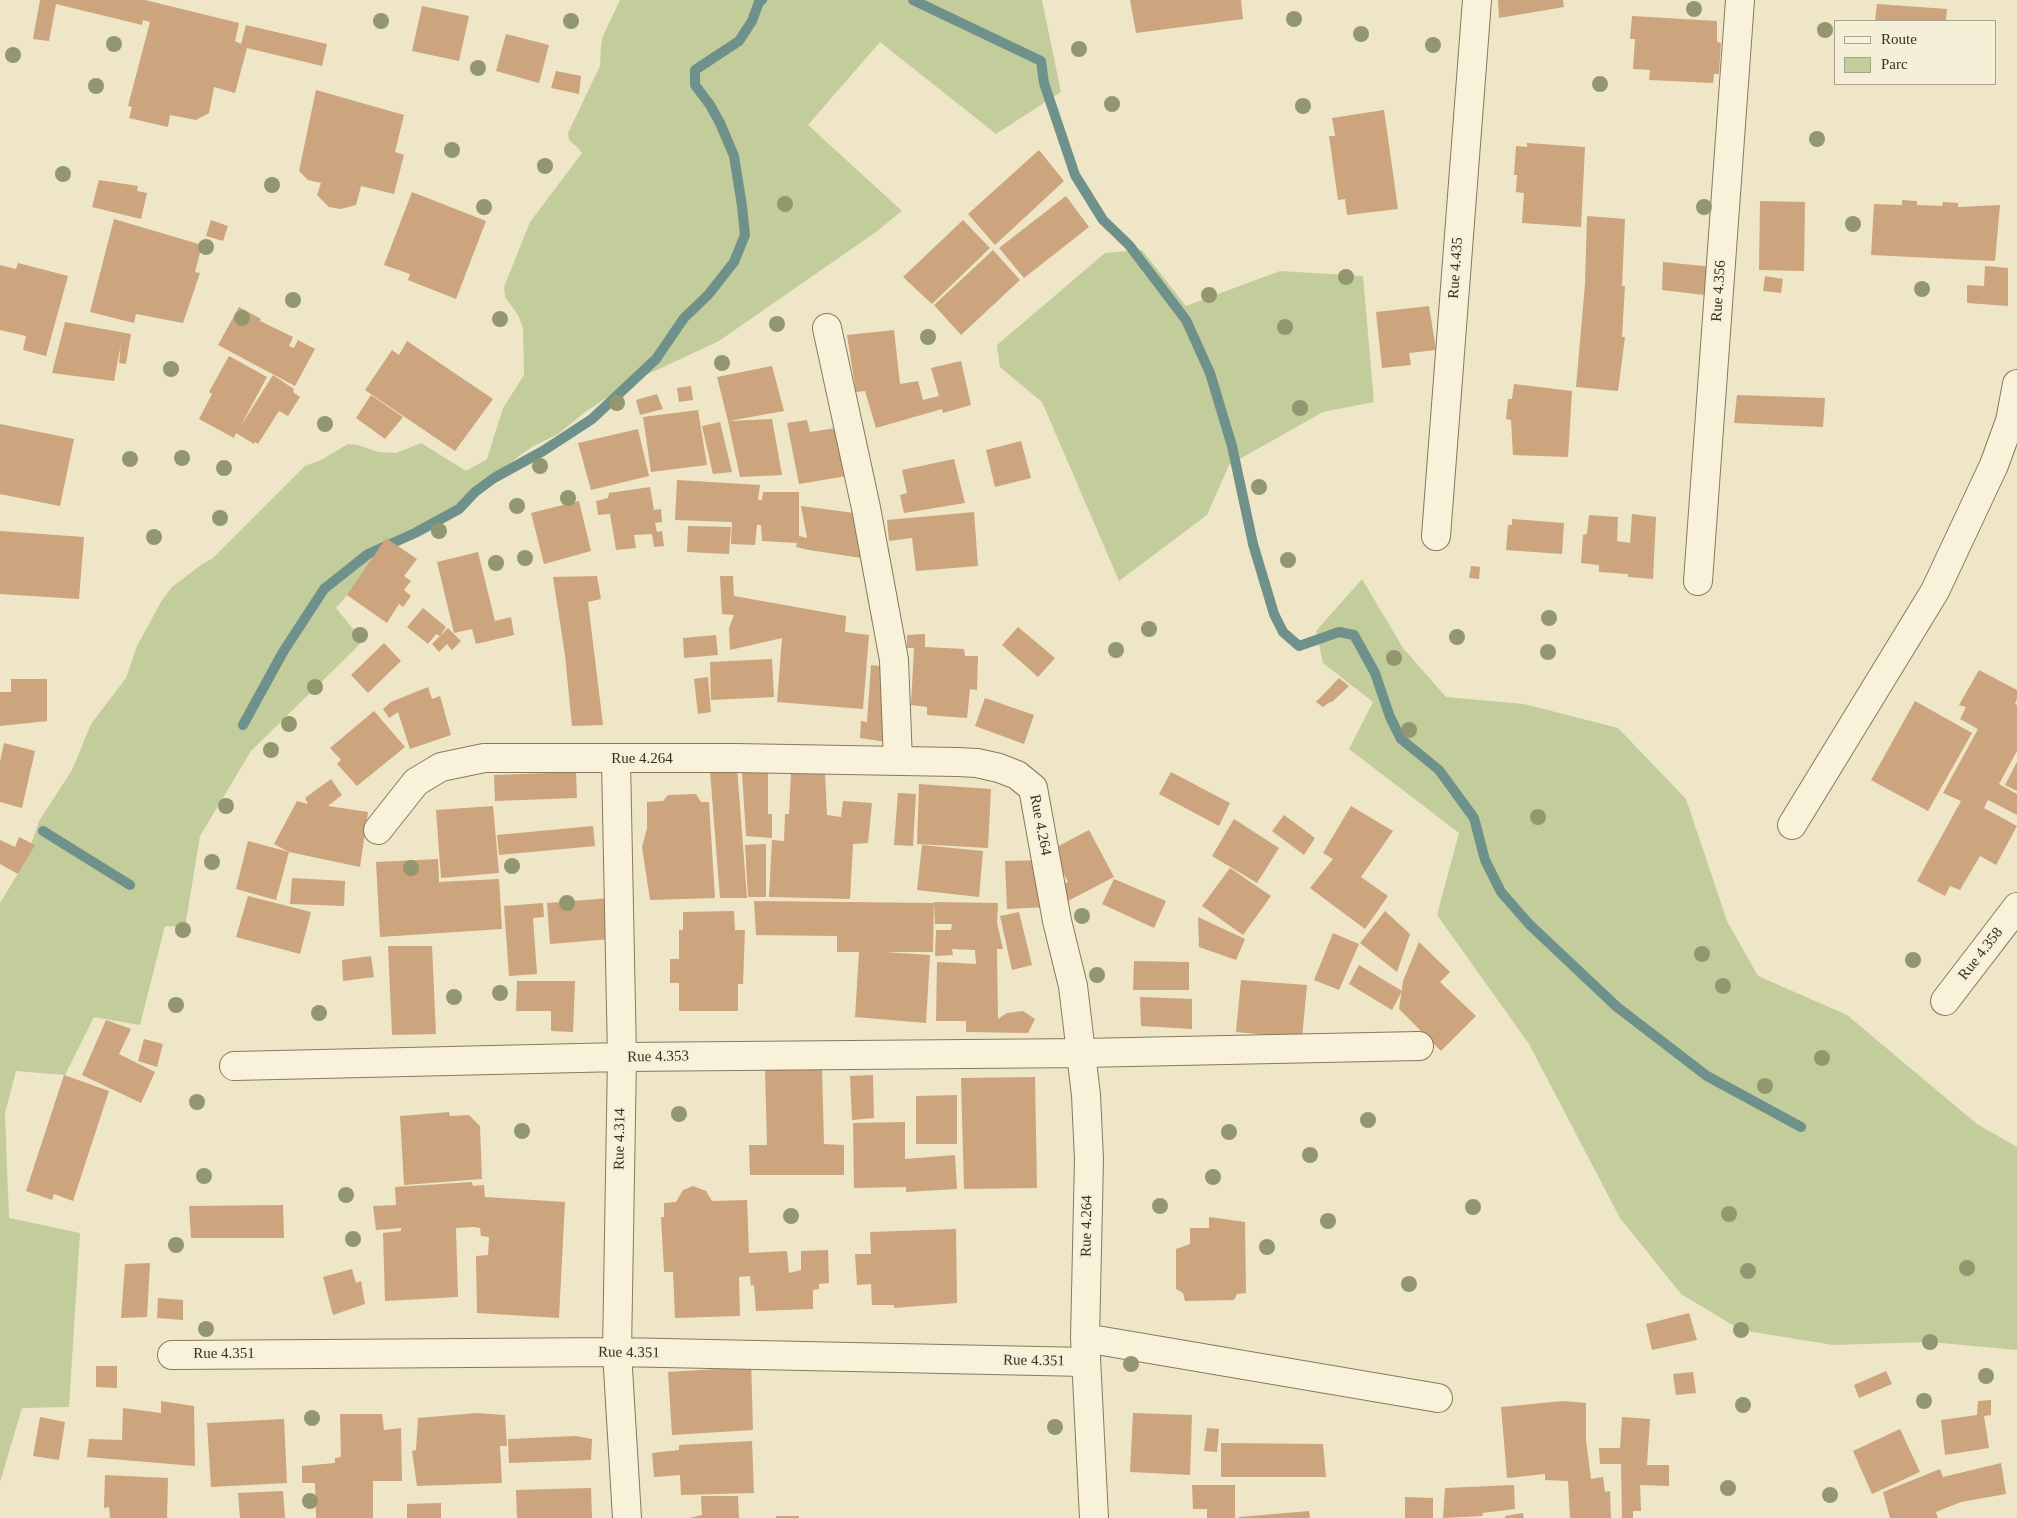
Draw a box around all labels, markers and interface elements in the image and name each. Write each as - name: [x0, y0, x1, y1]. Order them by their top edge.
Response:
- legend: [1834, 20, 1997, 85]
- text: Route: [1881, 31, 1917, 47]
- text: Parc: [1881, 56, 1908, 72]
- street label: Rue 4.435: [1445, 237, 1467, 299]
- street label: Rue 4.356: [1708, 260, 1730, 322]
- street label: Rue 4.264: [611, 750, 673, 768]
- street label: Rue 4.264: [1025, 793, 1055, 857]
- street label: Rue 4.358: [1955, 924, 2007, 984]
- street label: Rue 4.353: [627, 1047, 689, 1067]
- street label: Rue 4.314: [610, 1108, 630, 1170]
- street label: Rue 4.264: [1077, 1195, 1097, 1257]
- street label: Rue 4.351: [598, 1343, 660, 1363]
- street label: Rue 4.351: [193, 1345, 255, 1363]
- street label: Rue 4.351: [1003, 1351, 1065, 1371]

